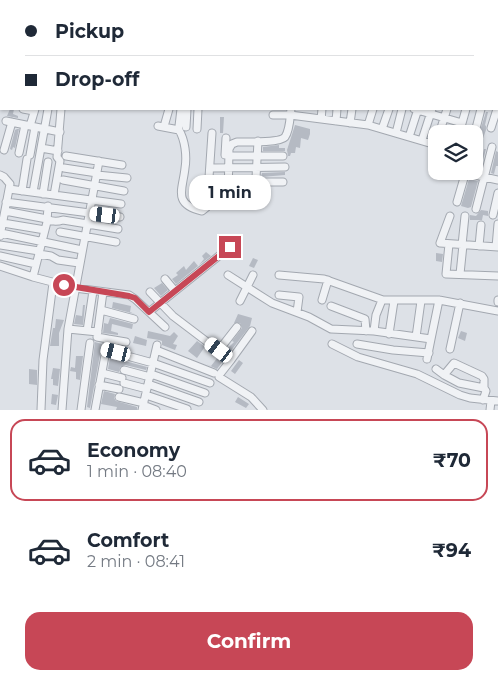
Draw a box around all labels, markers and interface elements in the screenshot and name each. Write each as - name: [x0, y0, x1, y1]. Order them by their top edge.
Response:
- text: Pickup: [55, 20, 124, 43]
- text: Drop-off: [55, 68, 139, 91]
- map controls: [428, 125, 483, 180]
- button: layers: [428, 125, 483, 180]
- callout: 1 min: [189, 174, 271, 210]
- text: 1 min: [208, 183, 252, 202]
- car: [89, 206, 120, 224]
- route end: [219, 236, 241, 258]
- route start: [53, 274, 75, 296]
- car: [202, 335, 235, 365]
- car: [99, 341, 132, 363]
- icon: car: [27, 438, 72, 483]
- text: Economy: [87, 439, 180, 462]
- text: ₹70: [433, 449, 471, 472]
- text: 1 min · 08:40: [87, 462, 187, 481]
- icon: car: [27, 528, 72, 573]
- text: Comfort: [87, 529, 169, 552]
- text: ₹94: [432, 539, 471, 562]
- text: 2 min · 08:41: [87, 552, 185, 571]
- button: Confirm: [25, 612, 473, 670]

